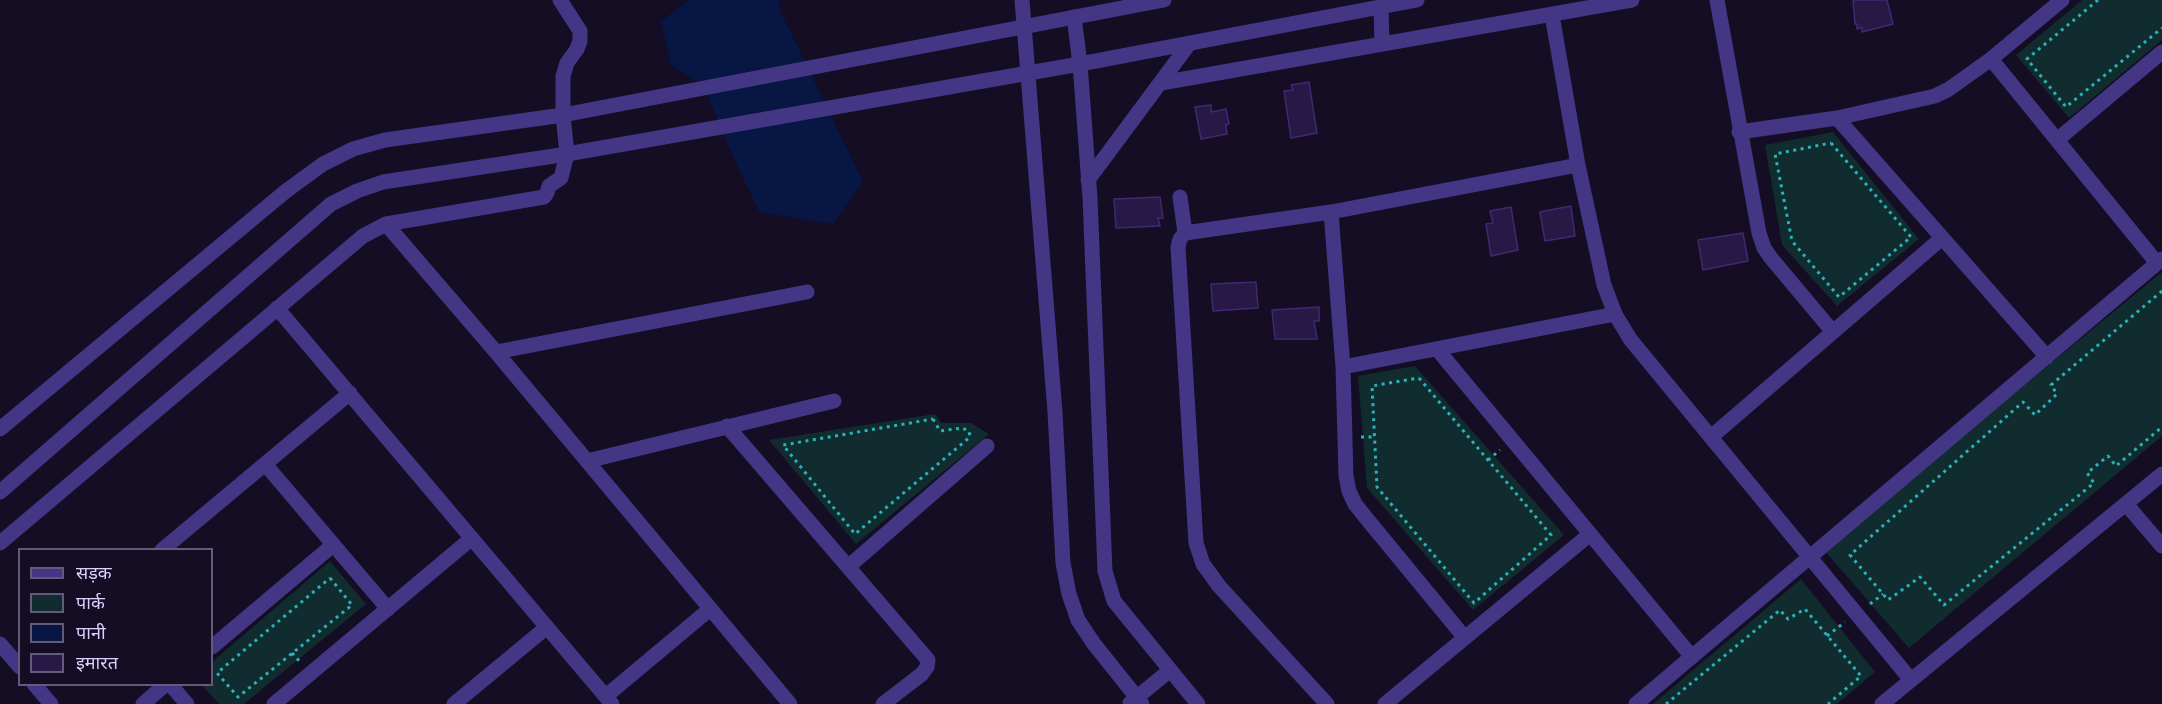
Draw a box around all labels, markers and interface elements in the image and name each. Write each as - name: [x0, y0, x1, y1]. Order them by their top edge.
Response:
- legend: [18, 548, 213, 686]
- text: सड़क: [76, 560, 112, 584]
- text: पार्क: [76, 590, 105, 614]
- text: पानी: [76, 620, 106, 644]
- text: इमारत: [76, 650, 118, 674]

